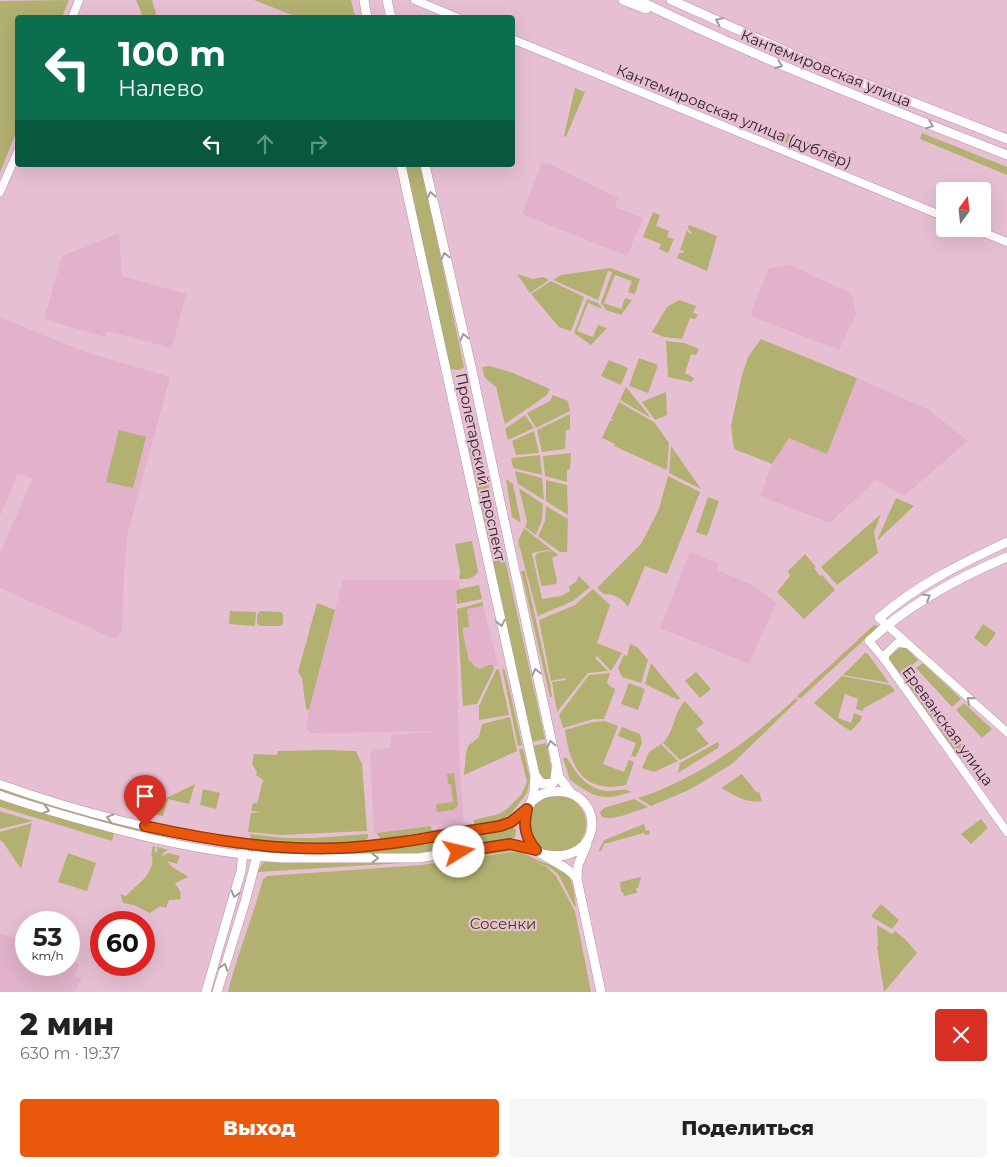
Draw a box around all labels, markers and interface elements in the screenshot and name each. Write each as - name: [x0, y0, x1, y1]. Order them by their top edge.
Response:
- one-way arrow: [715, 17, 724, 28]
- street label: Кантемировская улица: [738, 25, 914, 111]
- text: 100 m: [118, 32, 226, 75]
- icon: left: [35, 35, 100, 100]
- one-way arrow: [774, 58, 783, 69]
- street label: Кантемировская улица (дублёр): [613, 60, 855, 172]
- text: Налево: [118, 75, 204, 102]
- one-way arrow: [925, 119, 934, 129]
- icon: left: [198, 130, 226, 158]
- icon: ahead: [251, 130, 279, 158]
- icon: right: [304, 130, 332, 158]
- north arrow: [936, 182, 991, 238]
- map controls: [936, 182, 991, 237]
- one-way arrow: [427, 190, 437, 199]
- one-way arrow: [440, 252, 451, 260]
- one-way arrow: [459, 332, 470, 341]
- street label: Пролетарский проспект: [452, 371, 510, 564]
- one-way arrow: [921, 593, 930, 603]
- one-way arrow: [495, 619, 506, 628]
- street label: Ереванская улица: [898, 663, 998, 789]
- one-way arrow: [531, 668, 542, 677]
- one-way arrow: [967, 697, 976, 706]
- one-way arrow: [547, 739, 557, 748]
- pin: [124, 775, 166, 826]
- icon: arrive: [131, 782, 159, 810]
- one-way arrow: [42, 804, 51, 815]
- one-way arrow: [106, 813, 115, 824]
- position arrow: [432, 825, 484, 877]
- one-way arrow: [372, 853, 379, 863]
- one-way arrow: [231, 889, 241, 897]
- speed limit sign: 60: [90, 911, 155, 976]
- park label: Сосенки: [470, 914, 536, 933]
- text: 53: [33, 922, 62, 952]
- text: km/h: [31, 948, 64, 963]
- one-way arrow: [219, 963, 229, 972]
- text: 2 мин: [20, 1006, 114, 1043]
- button: close: [935, 1009, 987, 1061]
- text: 630 m · 19:37: [20, 1044, 120, 1063]
- button: Выход: [20, 1099, 499, 1157]
- button: Поделиться: [509, 1099, 987, 1157]

